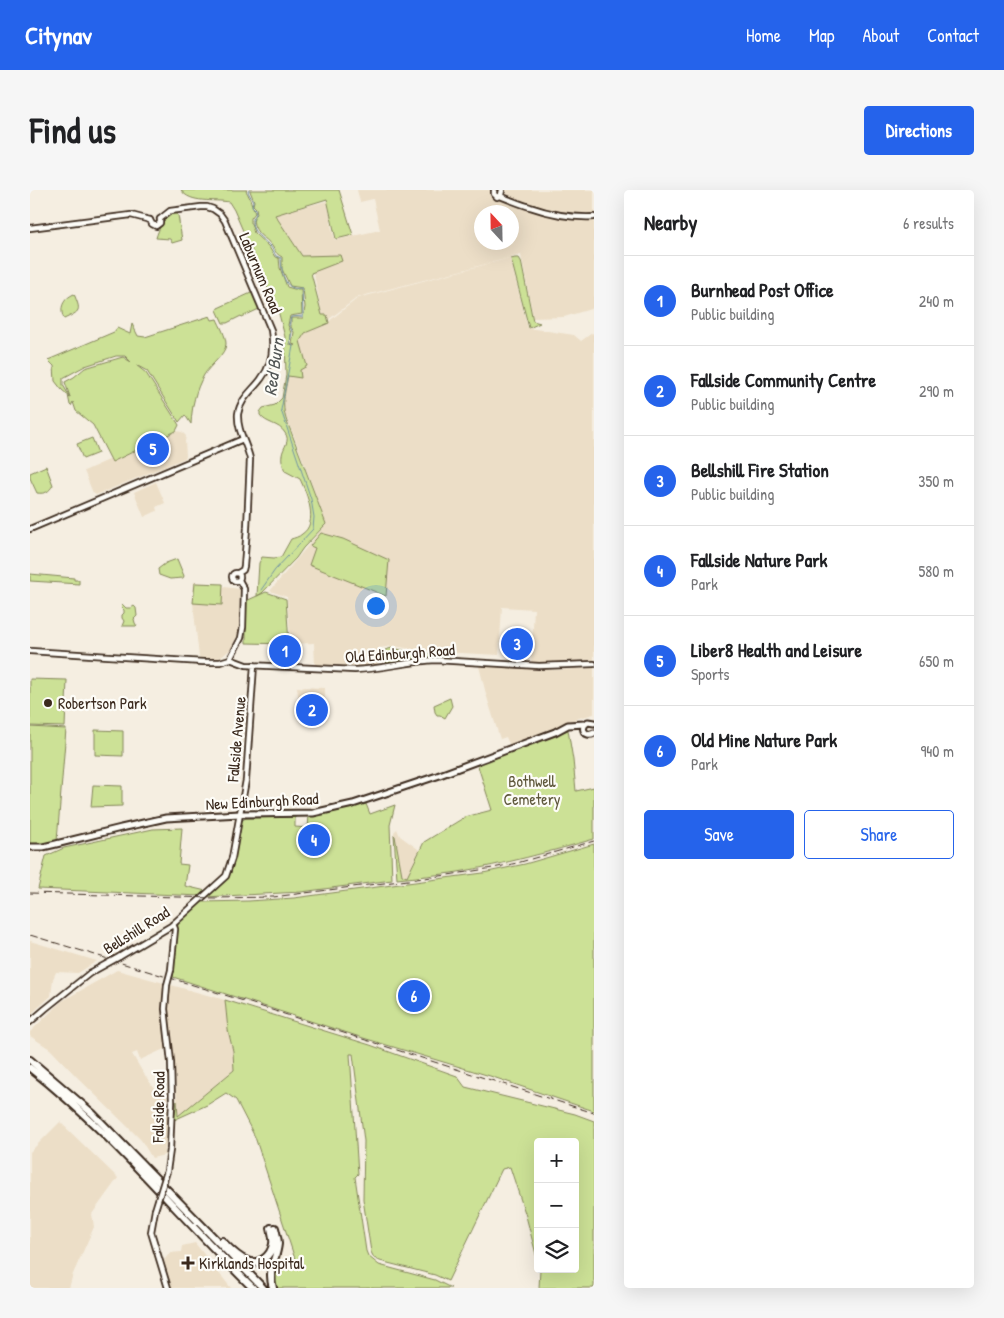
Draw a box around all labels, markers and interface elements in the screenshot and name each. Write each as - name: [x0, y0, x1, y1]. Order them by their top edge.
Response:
- text: Citynav: [25, 19, 92, 51]
- text: Home: [746, 23, 781, 48]
- text: Map: [809, 23, 834, 48]
- text: About: [862, 23, 899, 48]
- text: Contact: [927, 23, 979, 48]
- button: Directions: [864, 106, 974, 155]
- text: Find us: [30, 107, 116, 154]
- north arrow: [474, 205, 519, 250]
- text: Nearby: [644, 208, 697, 237]
- text: 6 results: [903, 212, 954, 234]
- street label: Laburnum Road: [234, 229, 288, 317]
- text: Burnhead Post Office: [691, 277, 834, 303]
- text: 1: [657, 290, 663, 312]
- text: 240 m: [919, 290, 954, 312]
- text: Public building: [691, 303, 774, 325]
- water label: Red Burn: [257, 335, 290, 397]
- text: Fallside Community Centre: [691, 367, 876, 393]
- text: 2: [656, 380, 664, 402]
- text: 290 m: [919, 380, 954, 402]
- text: Public building: [691, 393, 774, 415]
- pin: 5: [137, 430, 169, 468]
- text: Bellshill Fire Station: [691, 457, 829, 483]
- text: 3: [656, 470, 664, 492]
- text: 350 m: [918, 470, 954, 492]
- text: Public building: [691, 483, 774, 505]
- text: Fallside Nature Park: [691, 547, 827, 573]
- text: 4: [657, 560, 663, 582]
- text: 580 m: [919, 560, 954, 582]
- text: Park: [691, 573, 718, 595]
- your location: [363, 593, 389, 619]
- pin: 3: [501, 625, 533, 663]
- pin: 1: [269, 632, 301, 670]
- text: Liber8 Health and Leisure: [691, 637, 862, 663]
- street label: Old Edinburgh Road: [344, 638, 456, 668]
- text: 5: [657, 650, 663, 672]
- text: 650 m: [919, 650, 954, 672]
- text: Sports: [691, 663, 729, 685]
- pin: 2: [296, 691, 328, 729]
- place label: Robertson Park: [58, 692, 147, 714]
- street label: Fallside Avenue: [221, 695, 251, 784]
- marker: Robertson Park: [42, 697, 54, 709]
- text: Old Mine Nature Park: [691, 727, 837, 753]
- text: 6: [657, 740, 663, 762]
- text: 940 m: [920, 740, 954, 762]
- text: Park: [691, 753, 718, 775]
- park label: Bothwell Cemetery: [503, 770, 561, 810]
- street label: New Edinburgh Road: [205, 787, 319, 815]
- button: Save: [644, 810, 794, 859]
- button: Share: [804, 810, 954, 859]
- pin: 4: [298, 821, 330, 859]
- street label: Bellshill Road: [99, 901, 173, 959]
- pin: 6: [398, 977, 430, 1015]
- street label: Fallside Road: [146, 1071, 170, 1144]
- map controls: [534, 1138, 579, 1273]
- button: +: [534, 1138, 579, 1183]
- button: −: [534, 1183, 579, 1228]
- button: layers: [534, 1228, 579, 1273]
- place label: Kirklands Hospital: [199, 1252, 305, 1274]
- marker: Kirklands Hospital: [181, 1256, 195, 1270]

